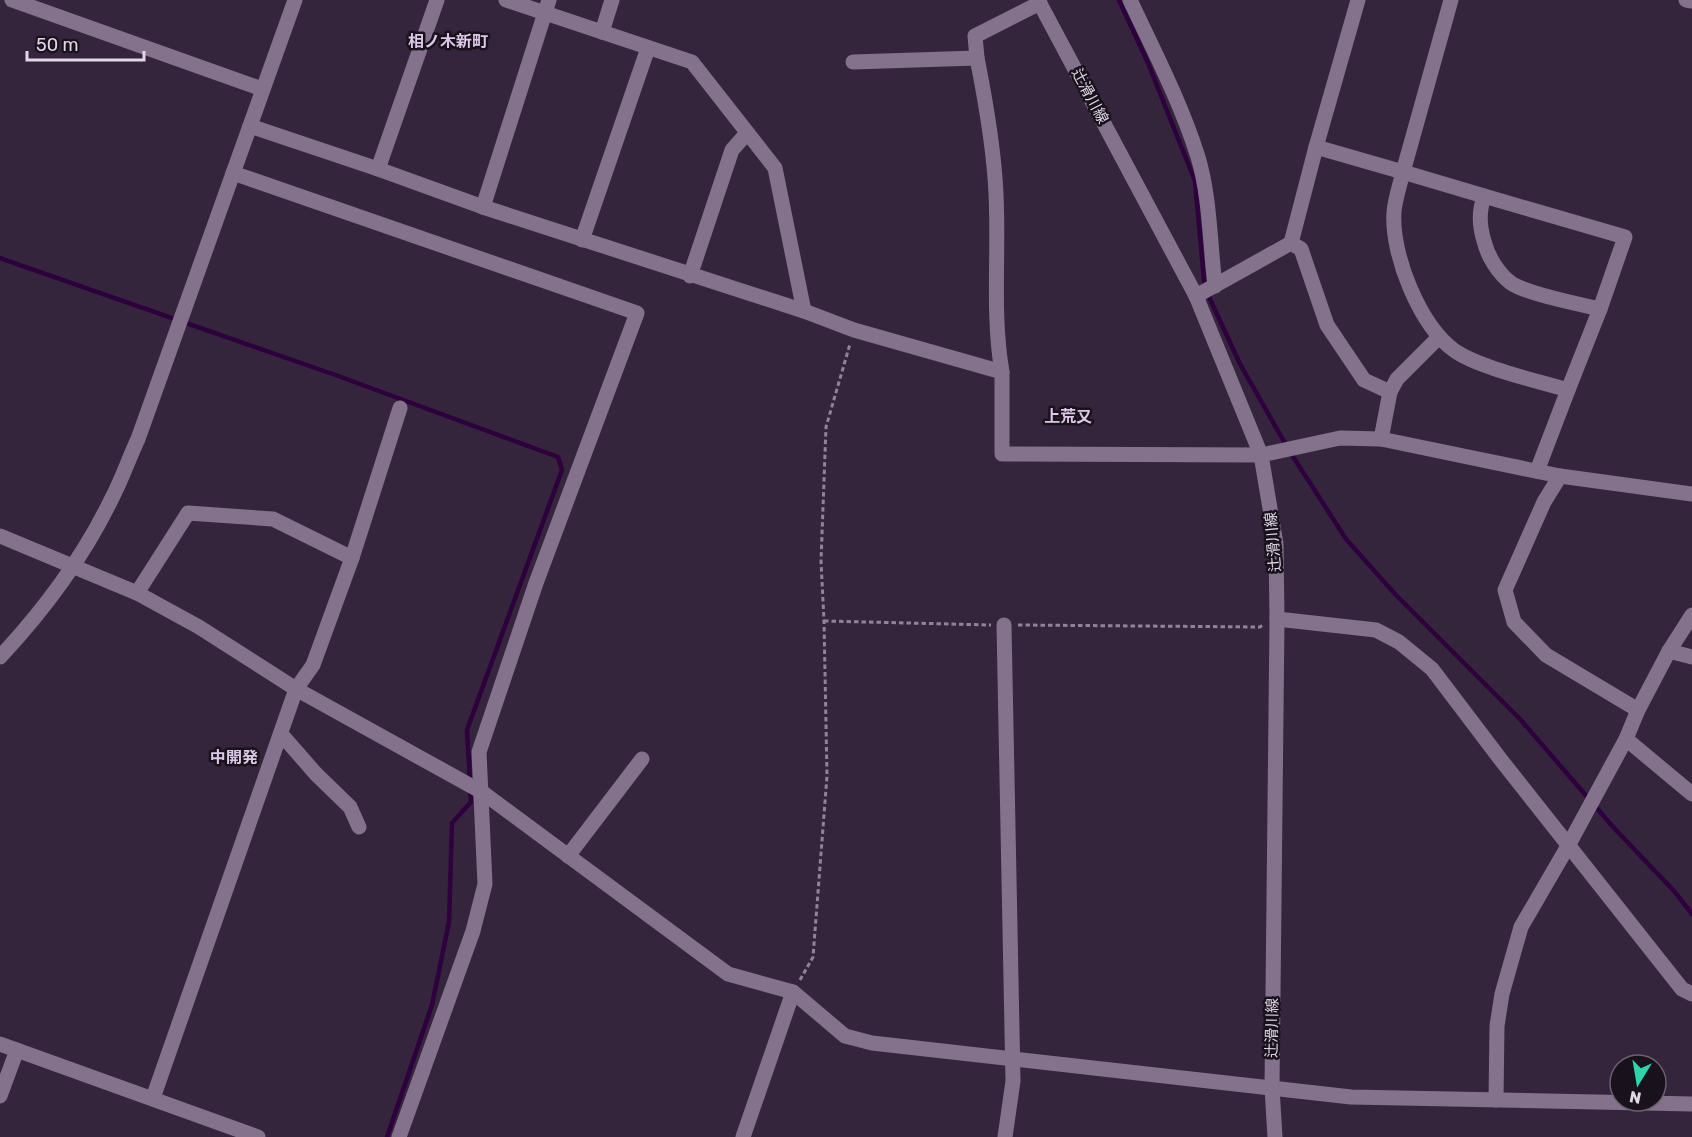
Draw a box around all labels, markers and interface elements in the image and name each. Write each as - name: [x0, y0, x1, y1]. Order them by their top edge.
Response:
- scale bar: [27, 24, 144, 62]
- district label: 相ノ木新町: [408, 32, 488, 51]
- text: 50 m: [36, 34, 79, 56]
- street label: 辻滑川線: [1068, 65, 1112, 127]
- district label: 上荒又: [1044, 407, 1092, 426]
- street label: 辻滑川線: [1261, 511, 1285, 573]
- district label: 中開発: [210, 748, 258, 767]
- street label: 辻滑川線: [1262, 998, 1282, 1058]
- north arrow: [1608, 1053, 1668, 1113]
- text: N: [1628, 1087, 1643, 1108]

